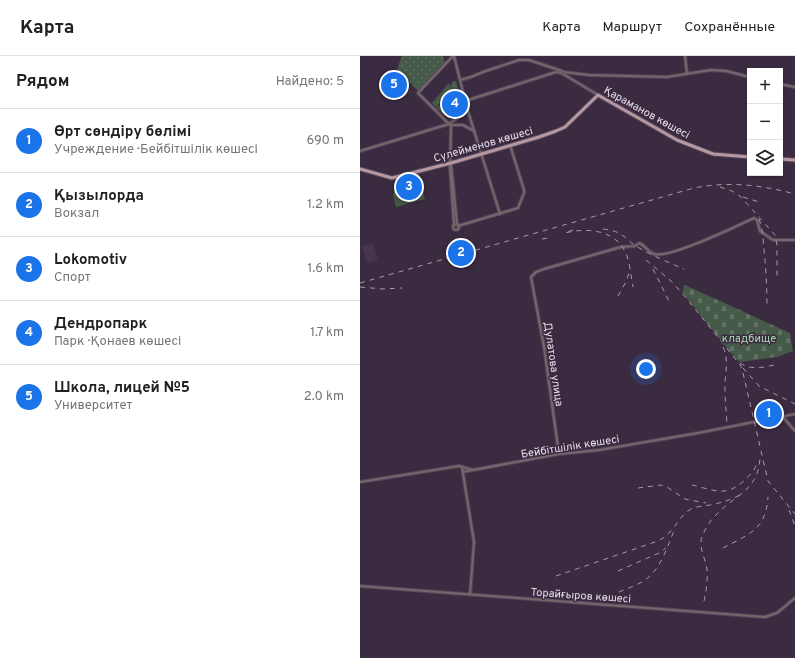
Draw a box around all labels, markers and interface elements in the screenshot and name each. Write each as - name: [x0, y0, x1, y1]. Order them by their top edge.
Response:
- text: Карта: [20, 16, 74, 40]
- text: Карта: [542, 19, 581, 36]
- text: Маршрут: [603, 19, 662, 36]
- text: Сохранённые: [684, 19, 775, 36]
- map controls: [747, 68, 783, 176]
- button: +: [747, 68, 783, 104]
- pin: 5: [381, 70, 407, 100]
- text: Рядом: [16, 71, 69, 93]
- text: Найдено: 5: [276, 74, 344, 90]
- street label: Қараманов көшесі: [601, 83, 692, 142]
- pin: 4: [442, 89, 468, 119]
- button: −: [747, 104, 783, 140]
- text: Өрт сөндіру бөлімі: [54, 123, 191, 142]
- street label: Сүлейменов көшесі: [432, 124, 535, 166]
- text: 1: [26, 133, 32, 149]
- text: 690 m: [307, 133, 344, 149]
- button: layers: [747, 140, 783, 176]
- text: Учреждение · Бейбітшілік көшесі: [54, 142, 258, 158]
- pin: 3: [396, 172, 422, 202]
- text: Қызылорда: [54, 187, 144, 206]
- text: 2: [25, 197, 33, 213]
- text: 1.2 km: [307, 197, 344, 213]
- text: Вокзал: [54, 206, 99, 222]
- pin: 2: [448, 238, 474, 268]
- text: Lokomotiv: [54, 251, 127, 270]
- text: 3: [25, 261, 33, 277]
- text: 1.6 km: [307, 261, 344, 277]
- text: Спорт: [54, 270, 91, 286]
- text: Дендропарк: [54, 315, 147, 334]
- street label: Дулатова улица: [540, 321, 566, 408]
- text: 4: [25, 325, 33, 341]
- text: 1.7 km: [310, 325, 344, 341]
- park label: кладбище: [722, 332, 776, 346]
- text: Парк · Қонаев көшесі: [54, 334, 181, 350]
- your location: [636, 359, 656, 379]
- text: Школа, лицей №5: [54, 379, 190, 398]
- text: 5: [25, 389, 33, 405]
- text: 2.0 km: [304, 389, 344, 405]
- text: Университет: [54, 398, 132, 414]
- pin: 1: [756, 399, 782, 429]
- street label: Бейбітшілік көшесі: [520, 432, 620, 462]
- street label: Торайғыров көшесі: [530, 586, 632, 606]

